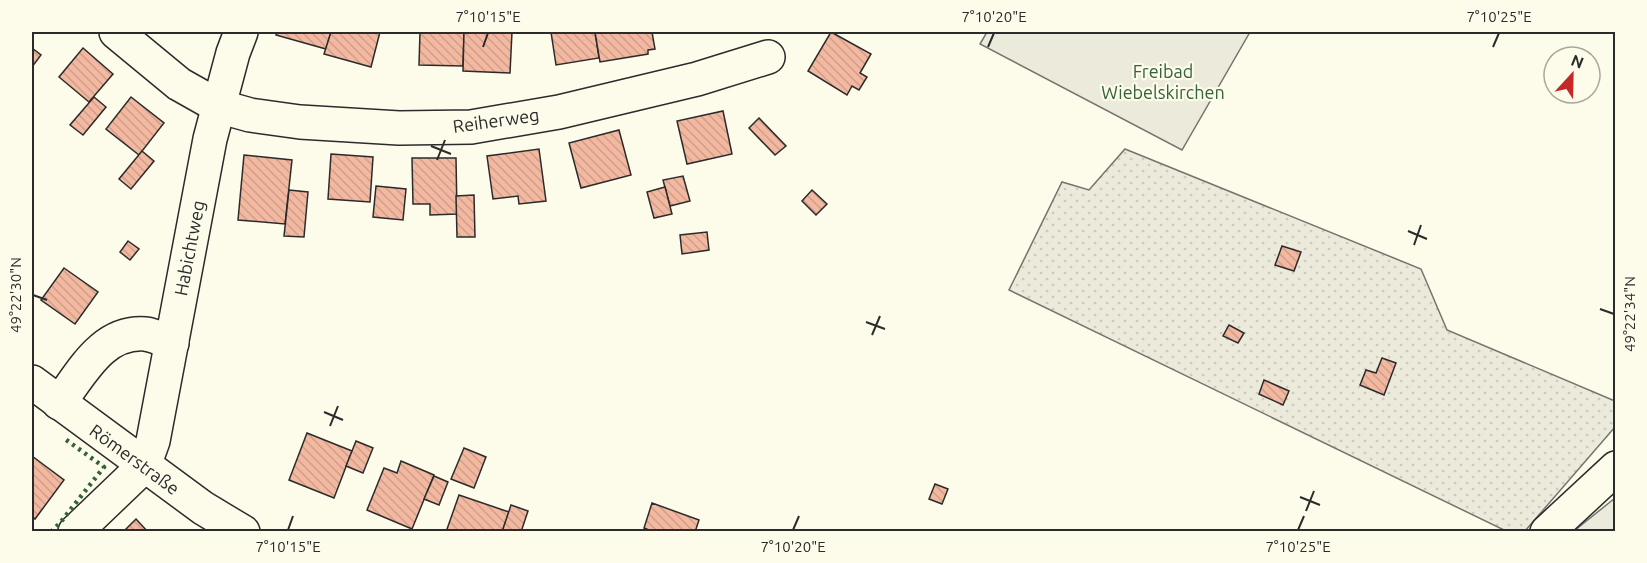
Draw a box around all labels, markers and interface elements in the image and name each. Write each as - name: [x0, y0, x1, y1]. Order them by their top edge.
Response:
- text: 7°10'15"E: [455, 8, 521, 25]
- text: 7°10'20"E: [961, 8, 1027, 25]
- text: 7°10'25"E: [1466, 8, 1532, 25]
- north arrow: [1542, 45, 1602, 105]
- text: N: [1569, 51, 1587, 72]
- park label: Freibad Wiebelskirchen: [1101, 61, 1225, 102]
- street label: Reiherweg: [451, 104, 541, 136]
- street label: Habichtweg: [170, 199, 208, 297]
- text: 49°22'30"N: [7, 257, 24, 333]
- text: 49°22'34"N: [1621, 276, 1638, 352]
- street label: Römerstraße: [86, 420, 184, 498]
- text: 7°10'15"E: [255, 538, 321, 555]
- text: 7°10'20"E: [760, 538, 826, 555]
- text: 7°10'25"E: [1265, 538, 1331, 555]

